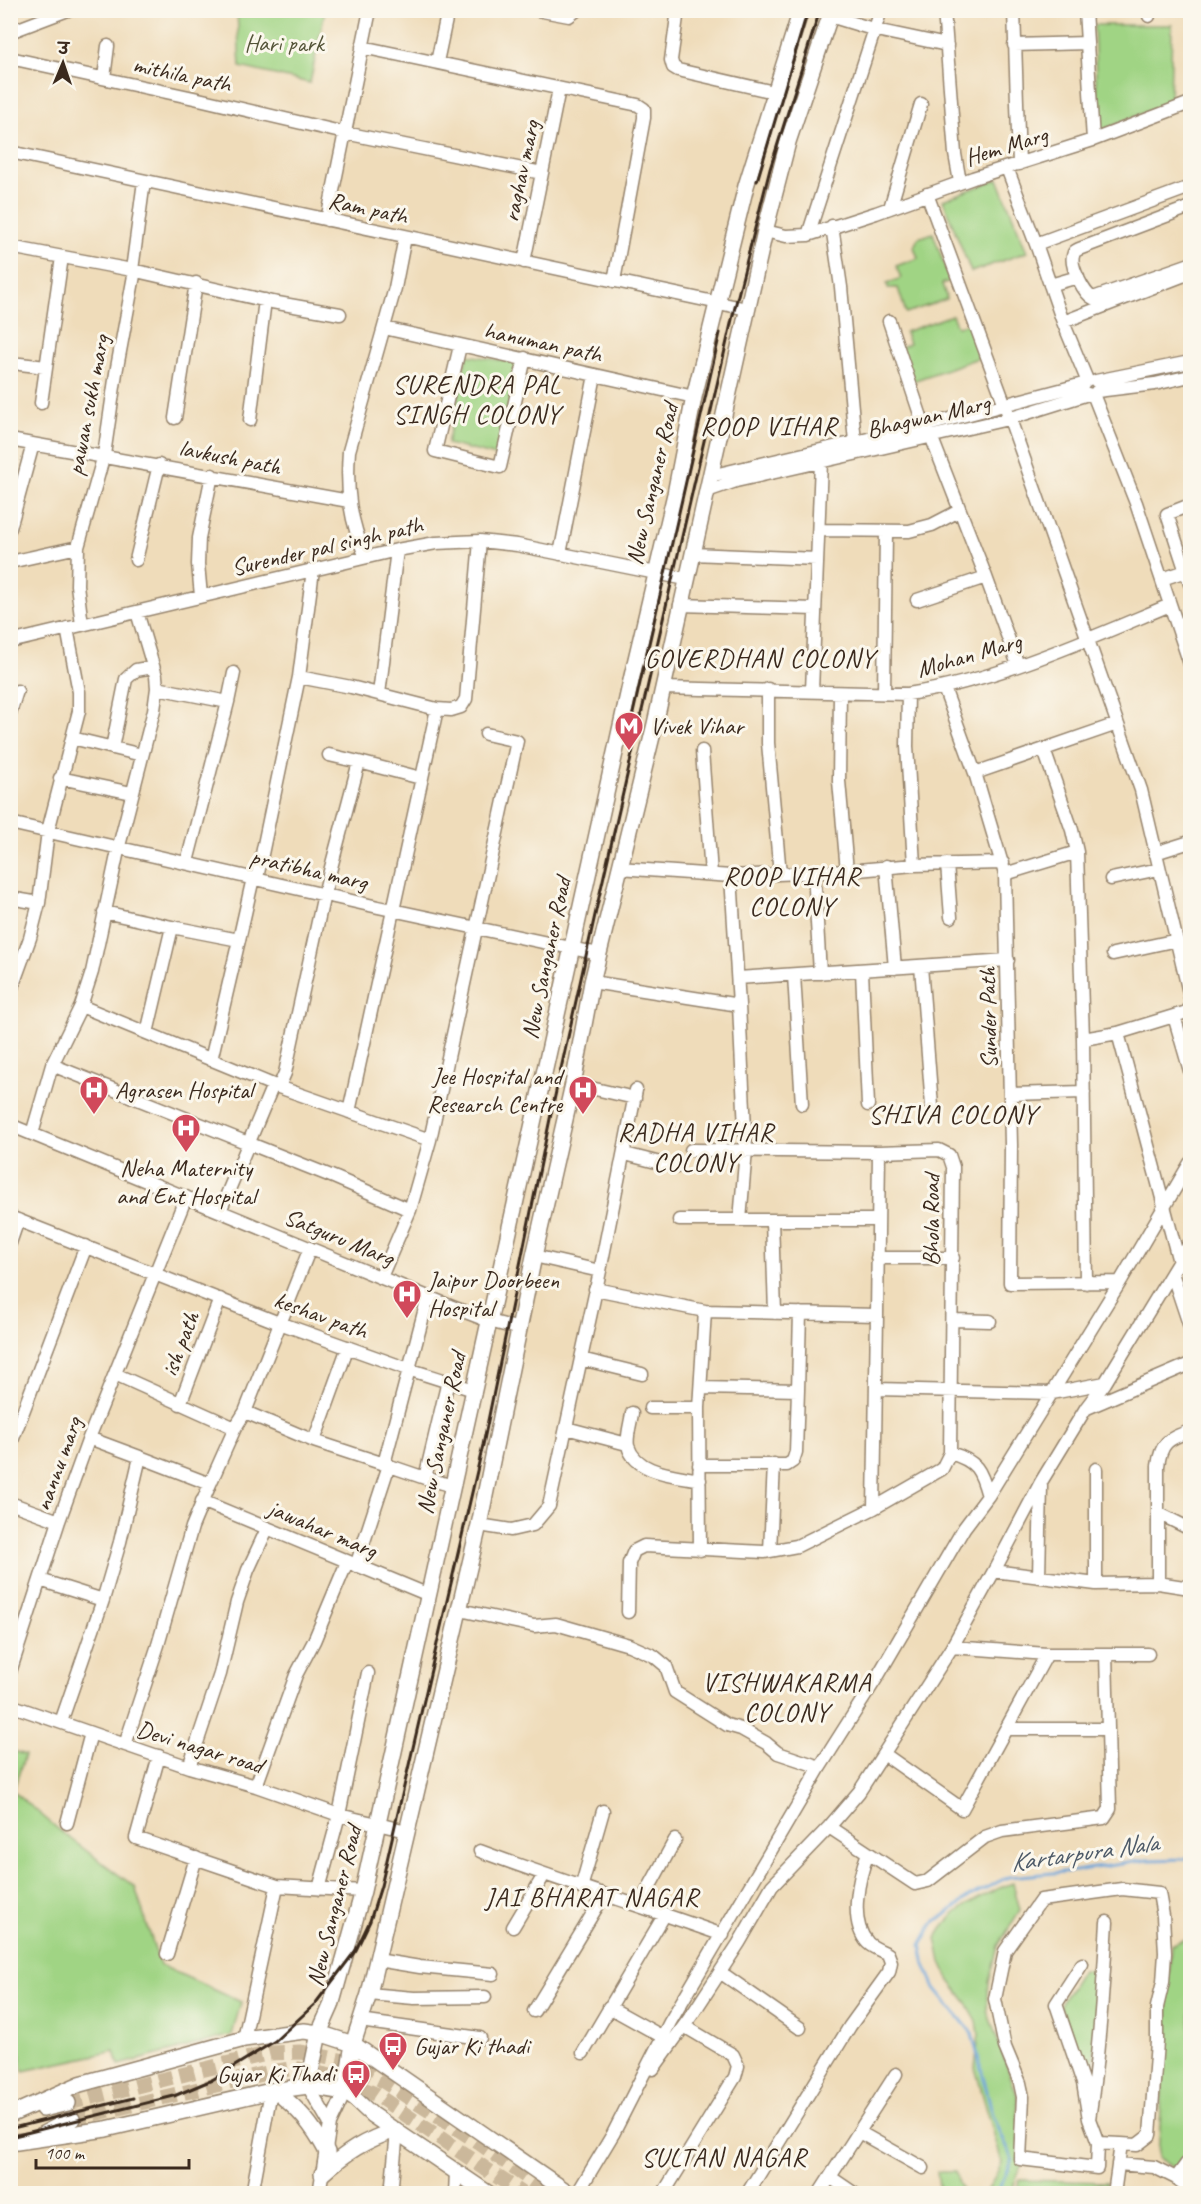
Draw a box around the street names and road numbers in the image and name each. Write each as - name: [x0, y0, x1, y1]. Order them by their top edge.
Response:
- street label: mithila path: [130, 49, 236, 99]
- street label: raghav marg: [496, 116, 547, 225]
- street label: Hem Marg: [961, 119, 1052, 173]
- street label: Ram path: [326, 185, 412, 231]
- street label: hanuman path: [481, 315, 607, 370]
- street label: pawan sukh marg: [60, 331, 117, 477]
- street label: Bhagwan Marg: [863, 387, 994, 445]
- street label: New Sanganer Road: [619, 397, 686, 568]
- street label: lavkush path: [177, 432, 284, 482]
- street label: Surender pal singh path: [228, 509, 427, 583]
- street label: Mohan Marg: [913, 625, 1026, 684]
- street label: pratibha marg: [248, 841, 373, 898]
- street label: New Sanganer Road: [514, 871, 579, 1042]
- street label: Sunder Path: [972, 966, 1004, 1069]
- street label: Bhola Road: [916, 1170, 946, 1266]
- street label: Satguru Marg: [280, 1201, 400, 1273]
- street label: keshav path: [270, 1284, 374, 1346]
- street label: ish path: [154, 1306, 206, 1381]
- street label: New Sanganer Road: [409, 1346, 474, 1517]
- street label: nannu marg: [27, 1411, 89, 1515]
- street label: jawahar marg: [262, 1492, 383, 1566]
- street label: Devi nagar road: [133, 1714, 270, 1781]
- street label: New Sanganer Road: [300, 1819, 369, 1989]

